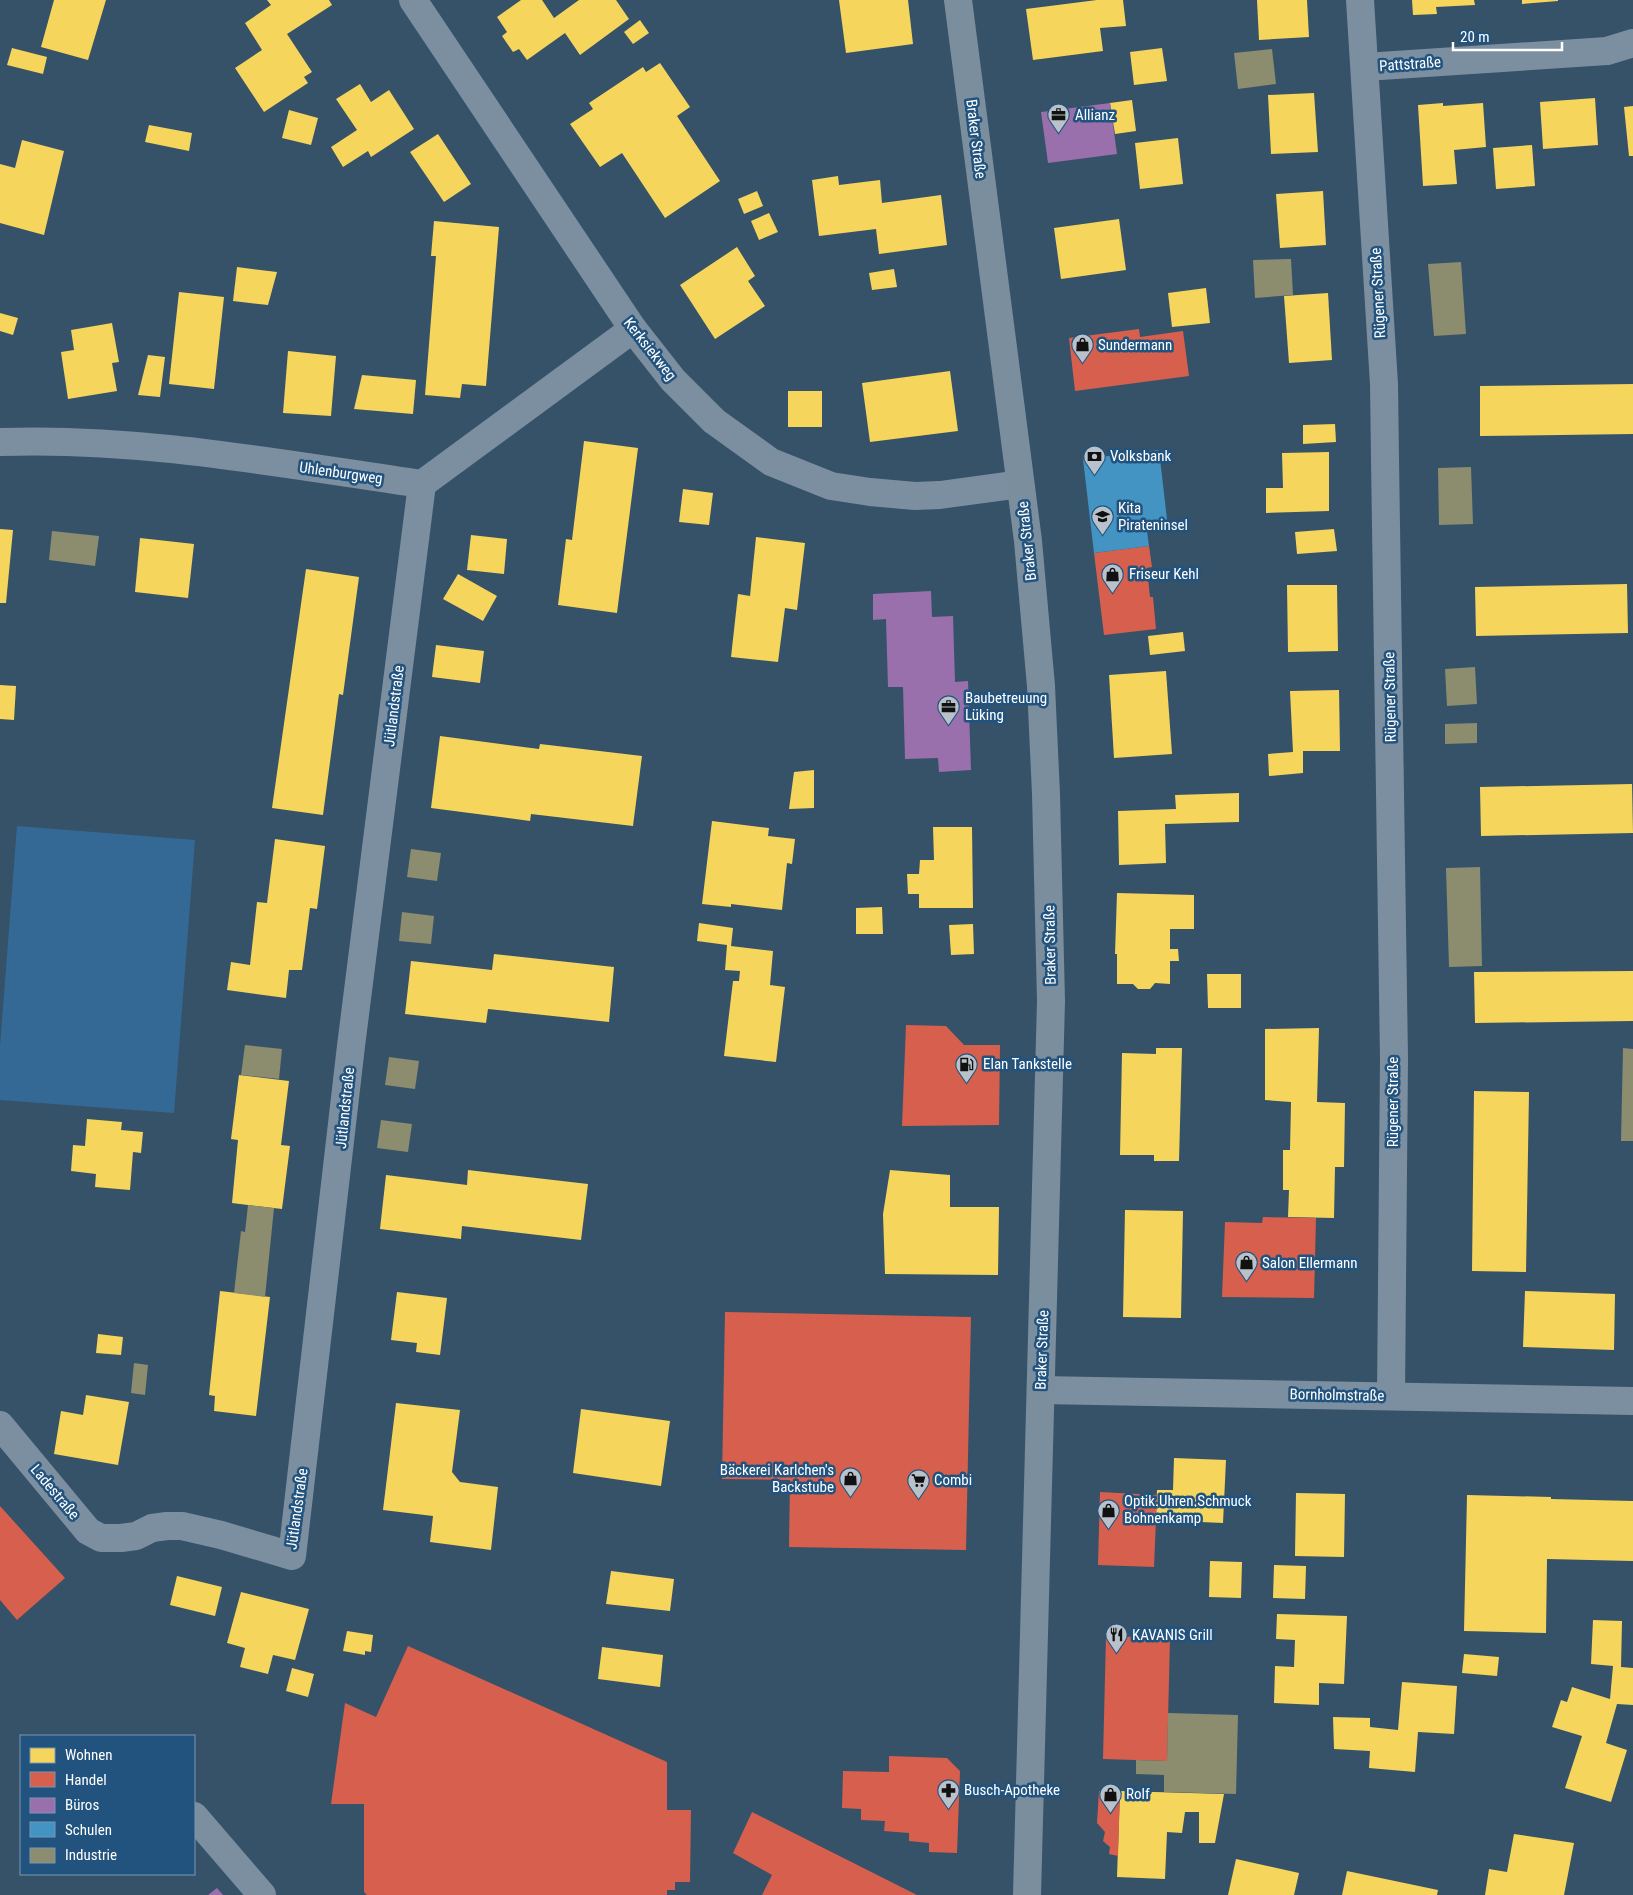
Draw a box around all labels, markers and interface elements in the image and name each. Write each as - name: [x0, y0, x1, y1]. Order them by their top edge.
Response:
- scale bar: [1453, 20, 1562, 52]
- text: 20 m: [1460, 28, 1490, 46]
- street label: Pattstraße: [1378, 53, 1442, 75]
- street label: Braker Straße: [962, 98, 990, 180]
- office icon: Allianz: [1047, 103, 1071, 134]
- place label: Allianz: [1075, 106, 1115, 124]
- street label: Rügener Straße: [1367, 247, 1389, 339]
- street label: Kerksiekweg: [620, 314, 680, 384]
- shop icon: Sundermann: [1070, 333, 1094, 364]
- place label: Sundermann: [1098, 336, 1172, 354]
- bank icon: Volksbank: [1082, 444, 1106, 475]
- place label: Volksbank: [1110, 447, 1171, 465]
- street label: Uhlenburgweg: [298, 458, 384, 488]
- place label: Kita Pirateninsel: [1118, 499, 1188, 534]
- street label: Braker Straße: [1014, 500, 1040, 582]
- school or university icon: Kita Pirateninsel: [1090, 505, 1114, 536]
- shop icon: Friseur Kehl: [1101, 562, 1125, 593]
- place label: Friseur Kehl: [1129, 565, 1199, 583]
- street label: Rügener Straße: [1380, 652, 1400, 742]
- street label: Jütlandstraße: [380, 664, 408, 748]
- place label: Baubetreuung Lüking: [965, 689, 1047, 724]
- office icon: Baubetreuung Lüking: [937, 695, 961, 726]
- street label: Braker Straße: [1040, 905, 1060, 985]
- fuel station icon: Elan Tankstelle: [955, 1052, 979, 1083]
- place label: Elan Tankstelle: [983, 1055, 1072, 1073]
- street label: Rügener Straße: [1384, 1057, 1402, 1147]
- street label: Jütlandstraße: [332, 1066, 358, 1150]
- shop icon: Salon Ellermann: [1234, 1251, 1258, 1282]
- place label: Salon Ellermann: [1262, 1254, 1358, 1272]
- street label: Braker Straße: [1032, 1310, 1052, 1390]
- street label: Bornholmstraße: [1290, 1385, 1384, 1405]
- street label: Ladestraße: [27, 1461, 83, 1523]
- place label: Bäckerei Karlchen's Backstube: [720, 1461, 834, 1496]
- street label: Jütlandstraße: [282, 1467, 312, 1551]
- shop icon: Bäckerei Karlchen's Backstube: [838, 1467, 862, 1498]
- supermarket icon: Combi: [906, 1468, 930, 1499]
- place label: Combi: [934, 1471, 972, 1489]
- place label: Optik.Uhren.Schmuck Bohnenkamp: [1124, 1492, 1252, 1527]
- shop icon: Optik.Uhren.Schmuck Bohnenkamp: [1096, 1498, 1120, 1529]
- restaurant icon: KAVANIS Grill: [1104, 1623, 1128, 1654]
- place label: KAVANIS Grill: [1132, 1626, 1213, 1644]
- legend: [20, 1735, 195, 1875]
- text: Wohnen: [65, 1746, 113, 1764]
- text: Handel: [65, 1771, 107, 1789]
- pharmacy icon: Busch-Apotheke: [936, 1778, 960, 1809]
- place label: Busch-Apotheke: [964, 1781, 1060, 1799]
- shop icon: Rolf: [1098, 1782, 1122, 1813]
- place label: Rolf: [1126, 1785, 1150, 1803]
- text: Büros: [65, 1796, 99, 1814]
- text: Schulen: [65, 1821, 112, 1839]
- text: Industrie: [65, 1846, 117, 1864]

